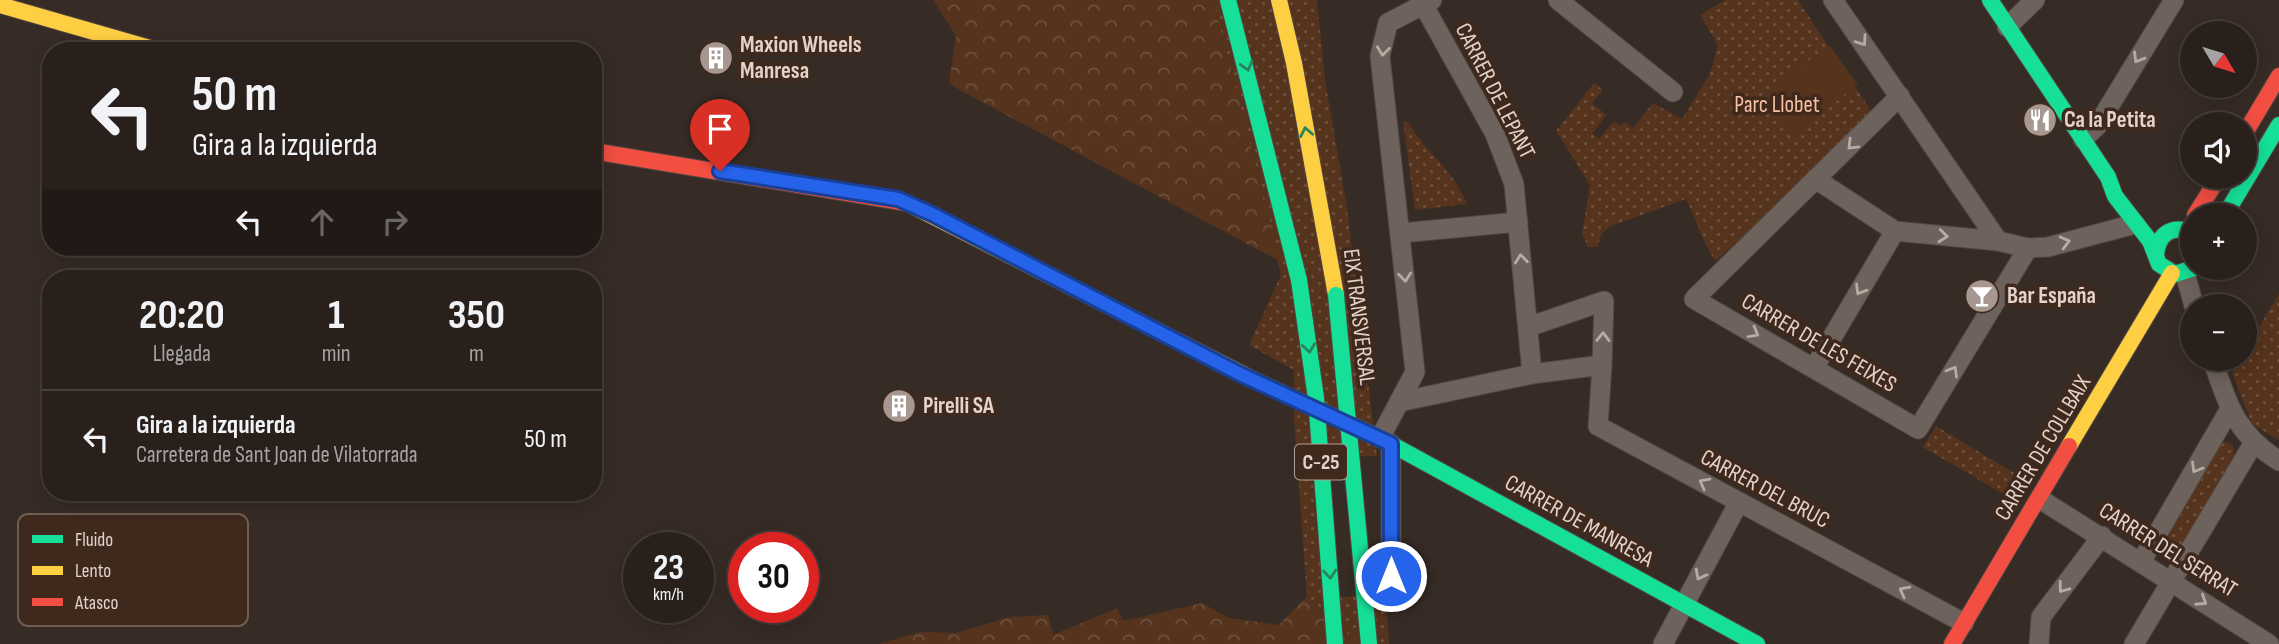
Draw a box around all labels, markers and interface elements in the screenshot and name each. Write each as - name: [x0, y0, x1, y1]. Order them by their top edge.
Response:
- street label: CARRER DE LEPANT: [1449, 18, 1541, 164]
- north arrow: [2180, 21, 2258, 98]
- map controls: [2180, 21, 2257, 371]
- place label: Maxion Wheels Manresa: [740, 31, 862, 85]
- one-way arrow: [1854, 33, 1866, 46]
- building icon: Maxion Wheels Manresa: [697, 39, 735, 77]
- one-way arrow: [1375, 45, 1390, 57]
- one-way arrow: [2134, 51, 2147, 64]
- one-way arrow: [1238, 60, 1253, 72]
- text: 50 m: [192, 66, 277, 125]
- icon: left: [77, 70, 168, 161]
- park label: Parc Llobet: [1734, 91, 1820, 119]
- pin: [690, 99, 750, 171]
- restaurant icon: Ca la Petita: [2021, 101, 2059, 139]
- place label: Ca la Petita: [2064, 106, 2156, 134]
- icon: arrive: [701, 110, 739, 148]
- button: sound: [2180, 112, 2257, 189]
- text: Gira a la izquierda: [192, 126, 378, 165]
- one-way arrow: [1300, 126, 1315, 138]
- one-way arrow: [1847, 136, 1860, 149]
- icon: left: [230, 203, 268, 241]
- icon: ahead: [303, 203, 341, 241]
- icon: right: [376, 203, 414, 241]
- button: +: [2180, 203, 2257, 280]
- one-way arrow: [1938, 228, 1949, 243]
- one-way arrow: [2059, 236, 2071, 250]
- street label: EIX TRANSVERSAL: [1337, 247, 1381, 387]
- one-way arrow: [1514, 253, 1529, 265]
- one-way arrow: [1398, 271, 1413, 283]
- bar icon: Bar España: [1963, 277, 2001, 315]
- one-way arrow: [1855, 282, 1868, 295]
- place label: Bar España: [2007, 282, 2096, 310]
- street label: CARRER DE LES FEIXES: [1737, 287, 1901, 399]
- text: 20:20: [139, 290, 225, 341]
- text: 1: [328, 290, 344, 341]
- text: 350: [448, 290, 505, 341]
- button: −: [2180, 294, 2257, 371]
- one-way arrow: [1746, 325, 1759, 338]
- one-way arrow: [1595, 331, 1610, 342]
- text: Llegada: [153, 340, 211, 368]
- text: min: [322, 340, 351, 368]
- text: m: [469, 340, 484, 368]
- one-way arrow: [1301, 342, 1316, 354]
- one-way arrow: [1945, 366, 1958, 379]
- street label: CARRER DE COLLBAIX: [1989, 370, 2097, 526]
- building icon: Pirelli SA: [880, 387, 918, 425]
- place label: Pirelli SA: [923, 392, 995, 420]
- text: Gira a la izquierda: [136, 410, 296, 441]
- icon: left: [77, 420, 115, 458]
- text: 50 m: [524, 424, 567, 455]
- text: Carretera de Sant Joan de Vilatorrada: [136, 441, 418, 469]
- street label: CARRER DEL BRUC: [1696, 443, 1834, 535]
- road number: C-25: [1295, 444, 1347, 480]
- one-way arrow: [2191, 460, 2204, 473]
- street label: CARRER DE MANRESA: [1500, 469, 1658, 573]
- one-way arrow: [1698, 478, 1711, 492]
- street label: CARRER DEL SERRAT: [2094, 496, 2242, 604]
- legend: [18, 514, 248, 626]
- text: Fluido: [75, 529, 113, 552]
- speed limit sign: 30: [728, 532, 819, 623]
- position arrow: [1354, 539, 1428, 613]
- text: 23: [653, 547, 684, 590]
- text: Lento: [75, 560, 111, 583]
- one-way arrow: [1695, 568, 1708, 580]
- one-way arrow: [1322, 569, 1337, 580]
- one-way arrow: [2059, 580, 2072, 592]
- text: km/h: [653, 584, 684, 605]
- one-way arrow: [1899, 585, 1911, 599]
- text: Atasco: [74, 592, 118, 615]
- one-way arrow: [2194, 592, 2207, 605]

